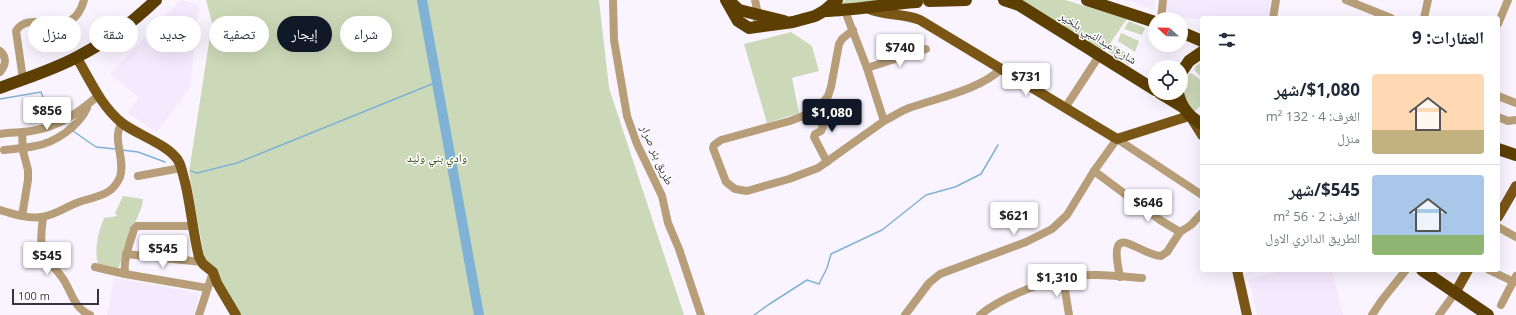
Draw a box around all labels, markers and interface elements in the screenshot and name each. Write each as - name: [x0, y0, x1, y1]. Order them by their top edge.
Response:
- street label: شارع عبدالنبي بلخير: [1054, 6, 1140, 70]
- north arrow: [1148, 12, 1188, 52]
- map controls: [1148, 12, 1188, 100]
- chip: منزل: [28, 16, 81, 52]
- chip: شقة: [89, 16, 138, 52]
- chip: جديد: [146, 16, 201, 52]
- chip: تصفية: [209, 16, 269, 52]
- chip: إيجار: [277, 16, 332, 52]
- chip: شراء: [340, 16, 392, 52]
- text: العقارات: 9: [1412, 26, 1484, 49]
- icon: filters: [1216, 29, 1238, 51]
- pin: $740: [876, 34, 924, 68]
- text: $740: [885, 38, 915, 56]
- button: locate: [1148, 60, 1188, 100]
- pin: $731: [1002, 63, 1050, 97]
- text: $731: [1011, 67, 1041, 85]
- text: $1,080/شهر: [1274, 78, 1360, 101]
- icon: home: [1404, 90, 1452, 138]
- pin: $856: [23, 97, 71, 131]
- pin: $1,080: [799, 99, 865, 133]
- text: $856: [32, 101, 62, 119]
- text: $1,080: [812, 103, 852, 121]
- text: الغرف: 4 · 132 m²: [1266, 107, 1360, 125]
- street label: طريق بئر صرار: [636, 121, 678, 188]
- text: منزل: [1337, 129, 1360, 147]
- park label: وادي بني وليد: [407, 149, 467, 168]
- text: $545/شهر: [1289, 178, 1360, 201]
- pin: $646: [1124, 189, 1172, 223]
- icon: home: [1404, 191, 1452, 239]
- text: $646: [1133, 193, 1163, 211]
- pin: $621: [990, 202, 1038, 236]
- text: $621: [999, 206, 1029, 224]
- text: الغرف: 2 · 56 m²: [1273, 207, 1360, 225]
- text: الطريق الدائري الاول: [1266, 229, 1360, 247]
- pin: $545: [139, 235, 187, 269]
- text: $545: [148, 239, 178, 257]
- pin: $545: [23, 242, 71, 276]
- text: $545: [32, 246, 62, 264]
- pin: $1,310: [1024, 264, 1090, 298]
- text: $1,310: [1037, 268, 1077, 286]
- scale bar: [12, 287, 99, 306]
- text: 100 m: [18, 288, 50, 303]

